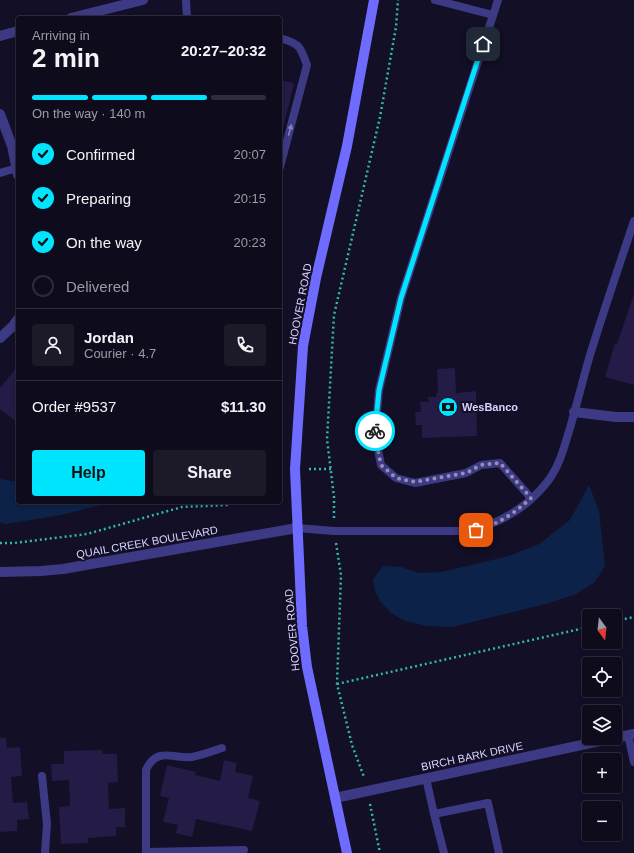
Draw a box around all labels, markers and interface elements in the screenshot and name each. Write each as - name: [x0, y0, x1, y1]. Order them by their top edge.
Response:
- pin: [466, 27, 500, 61]
- text: Arriving in: [32, 28, 90, 43]
- icon: home: [472, 33, 494, 55]
- text: 20:27–20:32: [181, 42, 266, 59]
- text: 2 min: [32, 43, 100, 73]
- text: On the way · 140 m: [32, 106, 145, 121]
- one-way arrow: [287, 123, 293, 135]
- icon: check: [32, 143, 54, 165]
- text: Confirmed: [66, 146, 135, 163]
- text: 20:07: [233, 147, 266, 162]
- icon: check: [32, 187, 54, 209]
- text: Preparing: [66, 190, 131, 207]
- text: 20:15: [233, 191, 266, 206]
- icon: check: [32, 231, 54, 253]
- text: On the way: [66, 234, 142, 251]
- text: 20:23: [233, 235, 266, 250]
- street label: HOOVER ROAD: [286, 262, 314, 346]
- text: Delivered: [66, 278, 129, 295]
- button: person: [32, 324, 74, 366]
- button: phone: [224, 324, 266, 366]
- text: Jordan: [84, 329, 134, 346]
- text: Courier · 4.7: [84, 346, 156, 361]
- bank icon: WesBanco: [437, 396, 459, 418]
- text: Order #9537: [32, 398, 116, 415]
- text: $11.30: [221, 398, 266, 415]
- place label: WesBanco: [462, 401, 518, 413]
- courier: [355, 411, 395, 451]
- icon: bike: [364, 420, 386, 442]
- button: Help: [32, 450, 145, 496]
- button: Share: [153, 450, 266, 496]
- pin: [459, 513, 493, 547]
- icon: bag: [465, 519, 487, 541]
- street label: QUAIL CREEK BOULEVARD: [75, 524, 219, 560]
- street label: HOOVER ROAD: [282, 588, 302, 672]
- north arrow: [582, 609, 622, 649]
- map controls: [582, 609, 622, 841]
- button: locate: [582, 657, 622, 697]
- button: layers: [582, 705, 622, 745]
- street label: BIRCH BARK DRIVE: [420, 739, 524, 773]
- button: +: [582, 753, 622, 793]
- button: −: [582, 801, 622, 841]

